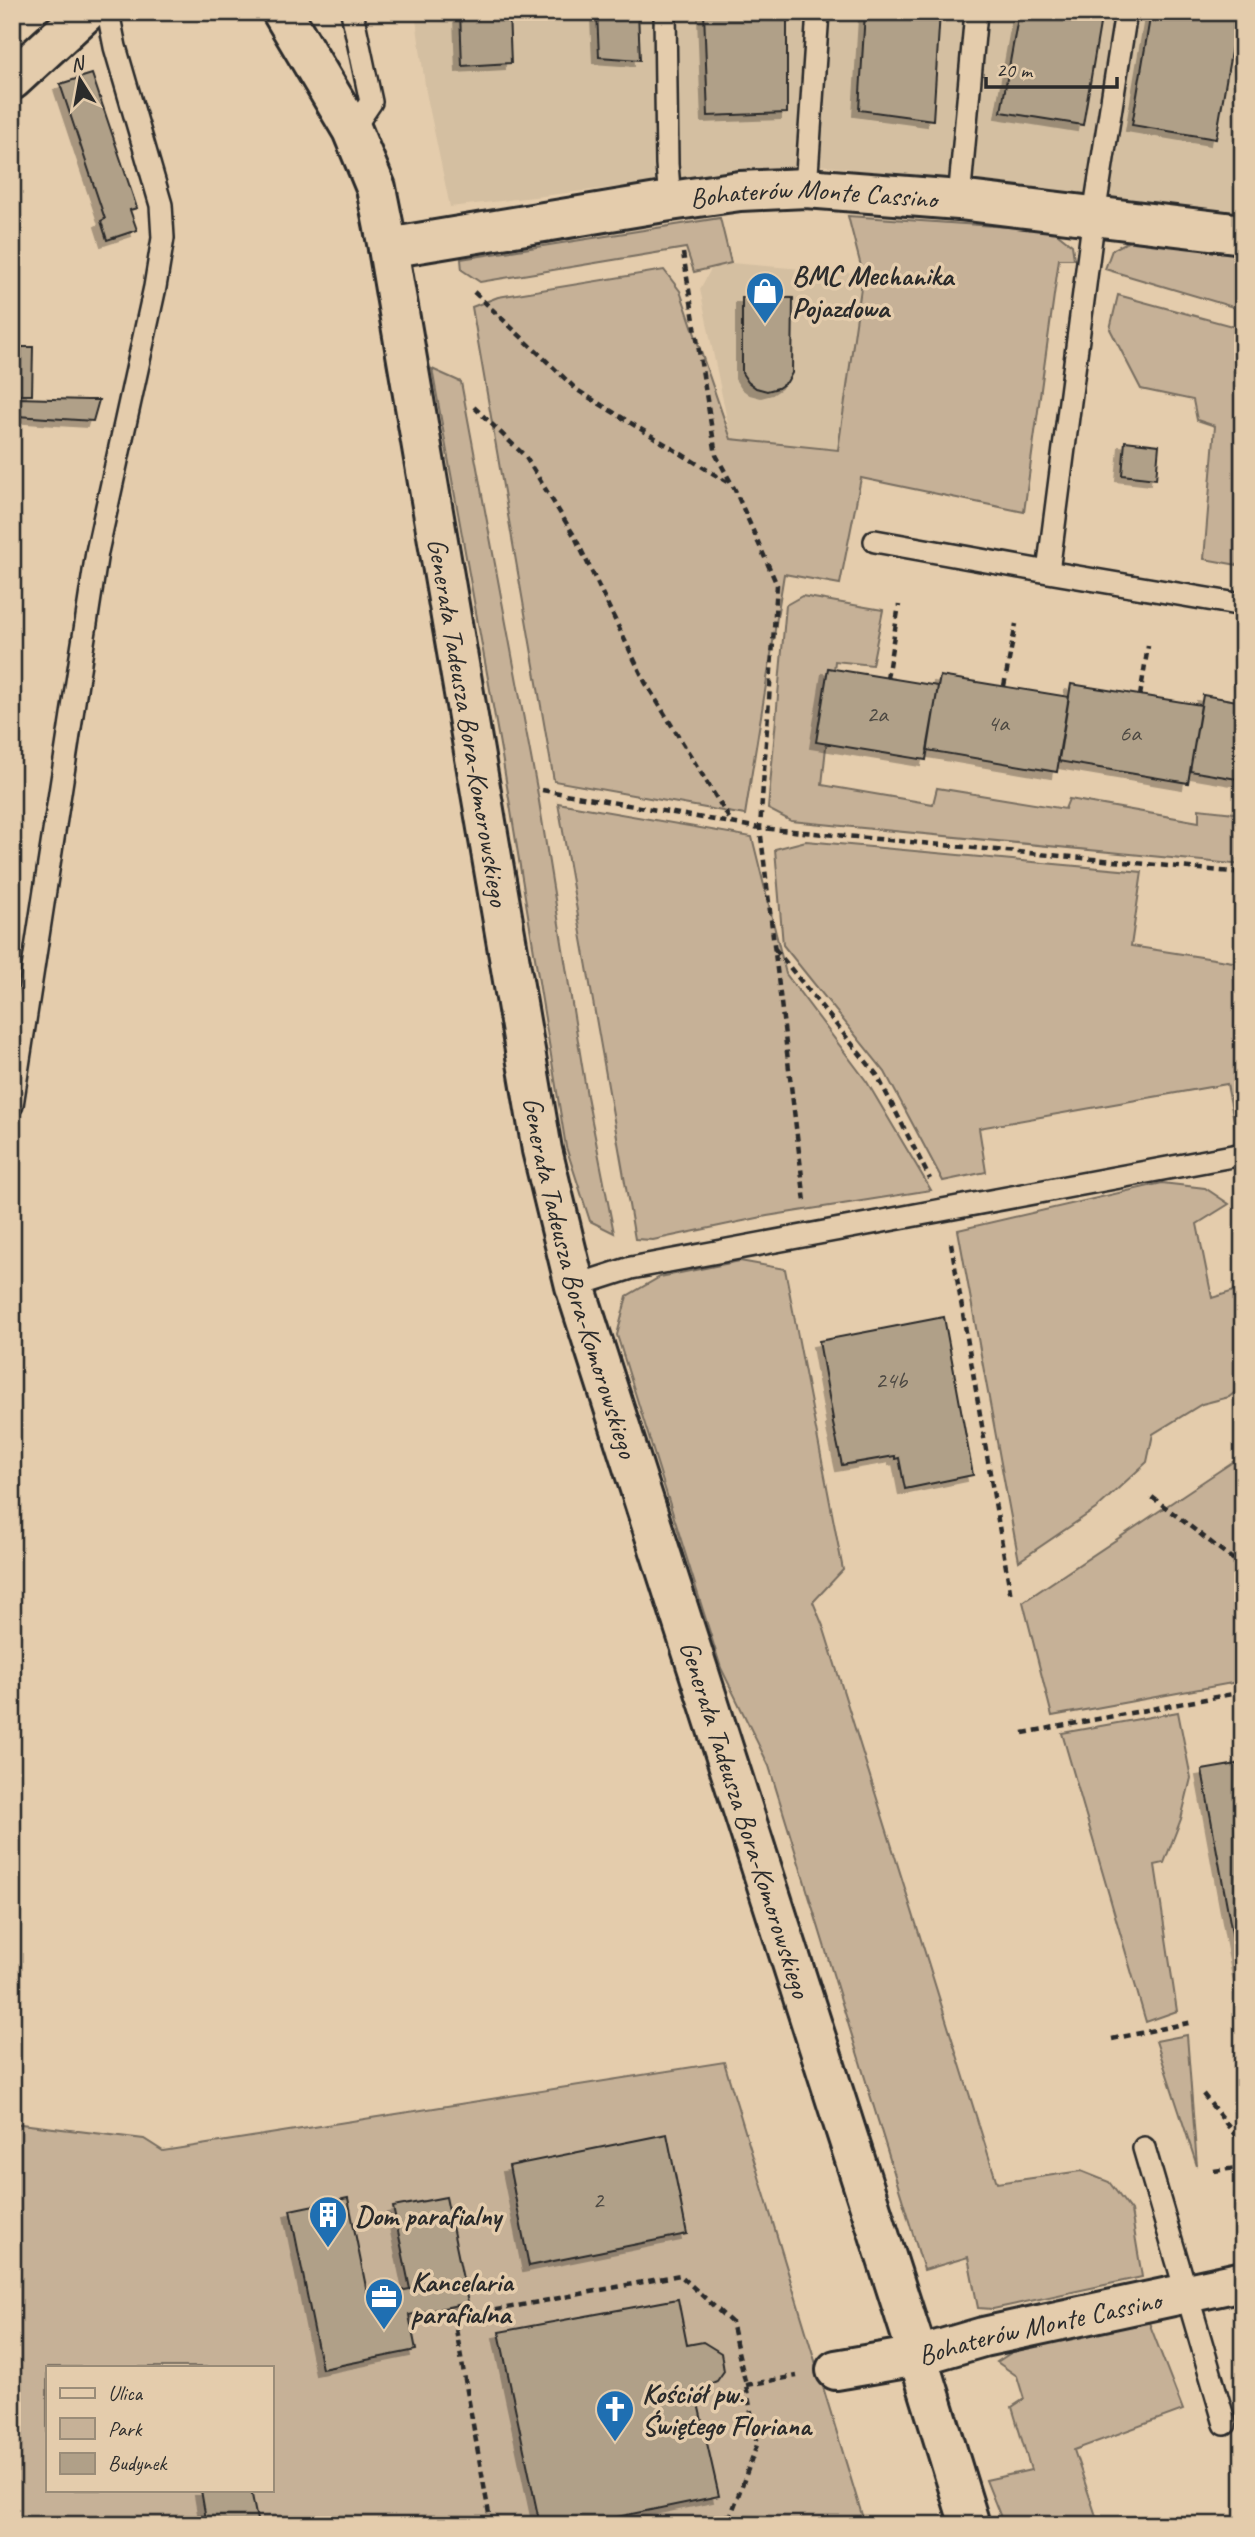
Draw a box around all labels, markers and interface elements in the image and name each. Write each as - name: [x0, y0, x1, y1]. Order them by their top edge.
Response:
- north arrow: [46, 46, 116, 116]
- scale bar: [986, 46, 1117, 90]
- text: N: [69, 51, 88, 77]
- text: 20 m: [996, 57, 1034, 83]
- street label: Bohaterów Monte Cassino: [687, 170, 941, 216]
- place label: BMC Mechanika Pojazdowa: [792, 258, 956, 325]
- shop icon: BMC Mechanika Pojazdowa: [744, 270, 786, 325]
- street label: Generała Tadeusza Bora-Komorowskiego: [420, 535, 518, 911]
- house number: 2a: [866, 699, 889, 729]
- house number: 4a: [987, 708, 1010, 738]
- house number: 6a: [1119, 718, 1142, 748]
- street label: Generała Tadeusza Bora-Komorowskiego: [516, 1094, 647, 1464]
- house number: 24b: [875, 1365, 909, 1395]
- street label: Generała Tadeusza Bora-Komorowskiego: [672, 1636, 820, 2004]
- house number: 2: [593, 2185, 606, 2215]
- building icon: Dom parafialny: [307, 2194, 349, 2249]
- place label: Dom parafialny: [355, 2198, 505, 2233]
- place label: Kancelaria parafialna: [411, 2264, 515, 2331]
- office icon: Kancelaria parafialna: [363, 2276, 405, 2331]
- street label: Bohaterów Monte Cassino: [914, 2281, 1167, 2373]
- legend: [46, 2366, 273, 2492]
- place label: Kościół pw. Świętego Floriana: [642, 2376, 813, 2443]
- text: Ulica: [108, 2380, 144, 2406]
- church icon: Kościół pw. Świętego Floriana: [594, 2388, 636, 2443]
- text: Park: [108, 2416, 143, 2442]
- text: Budynek: [108, 2450, 168, 2476]

